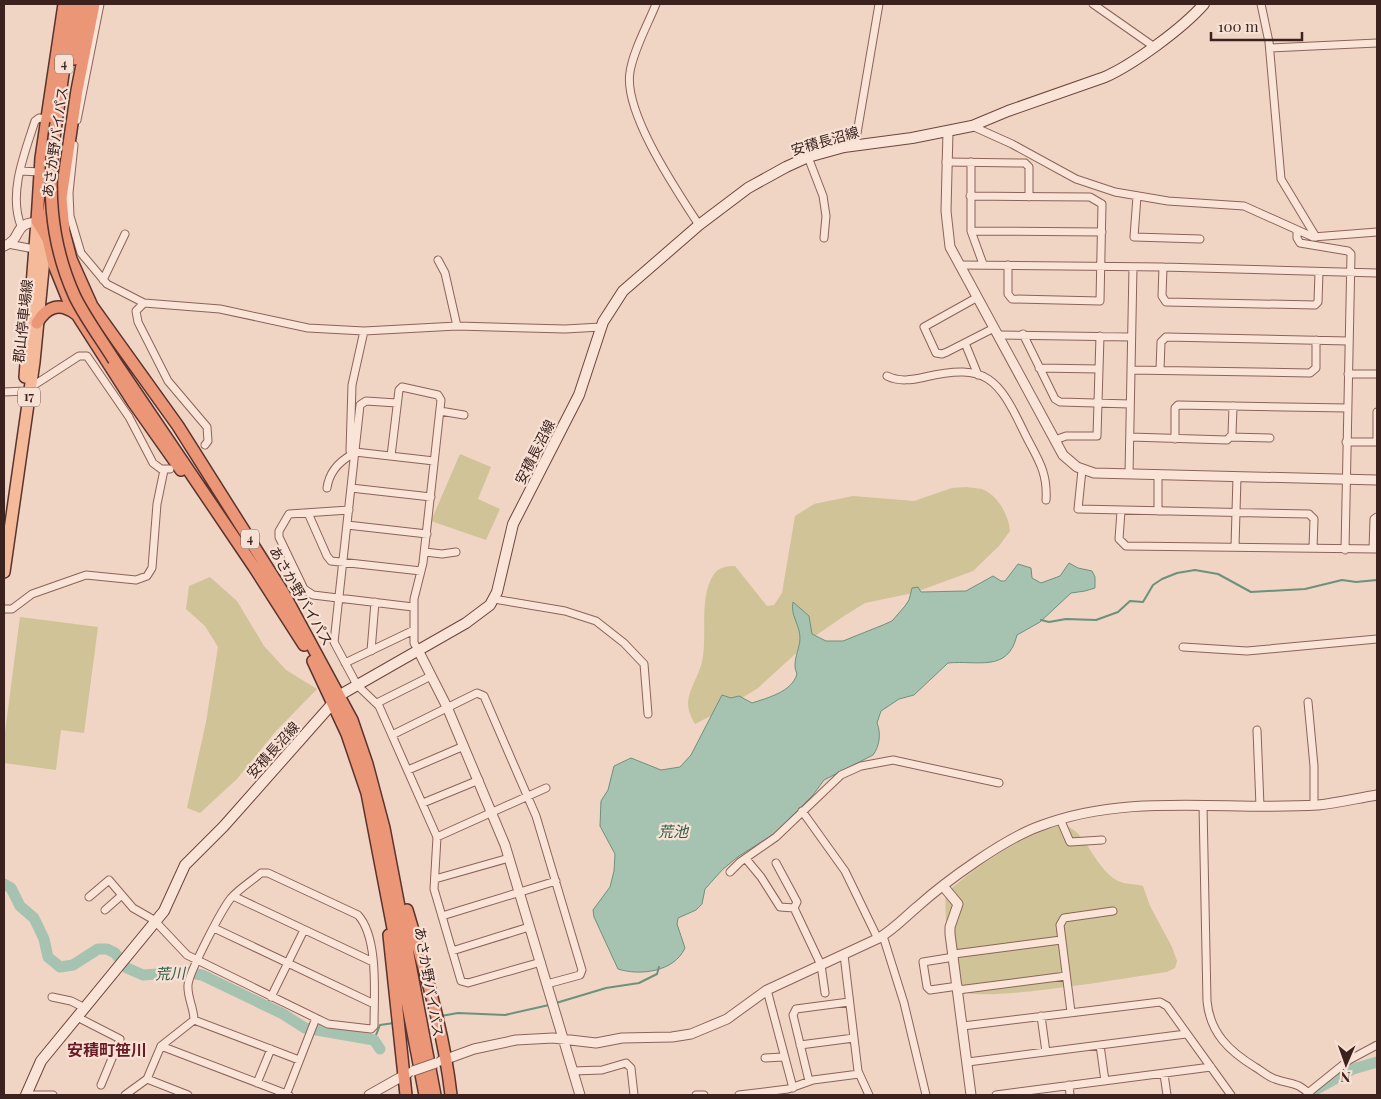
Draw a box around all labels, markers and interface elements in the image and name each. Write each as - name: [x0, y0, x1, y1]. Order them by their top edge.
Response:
- scale bar: [1211, 10, 1302, 42]
- text: 100 m: [1218, 16, 1259, 36]
- road number: 4: [55, 54, 73, 74]
- street label: あさか野バイパス: [37, 85, 72, 199]
- street label: 安積長沼線: [789, 122, 861, 159]
- street label: 郡山停車場線: [9, 278, 36, 364]
- road number: 17: [18, 388, 40, 407]
- street label: 安積長沼線: [510, 416, 559, 487]
- road number: 4: [241, 530, 259, 548]
- street label: あさか野バイパス: [265, 543, 338, 649]
- street label: 安積長沼線: [242, 717, 303, 782]
- water label: 荒池: [658, 821, 690, 841]
- street label: あさか野バイパス: [410, 925, 449, 1039]
- water label: 荒川: [155, 962, 187, 984]
- district label: 安積町笹川: [67, 1039, 147, 1060]
- north arrow: [1321, 1039, 1371, 1089]
- text: N: [1340, 1068, 1351, 1087]

